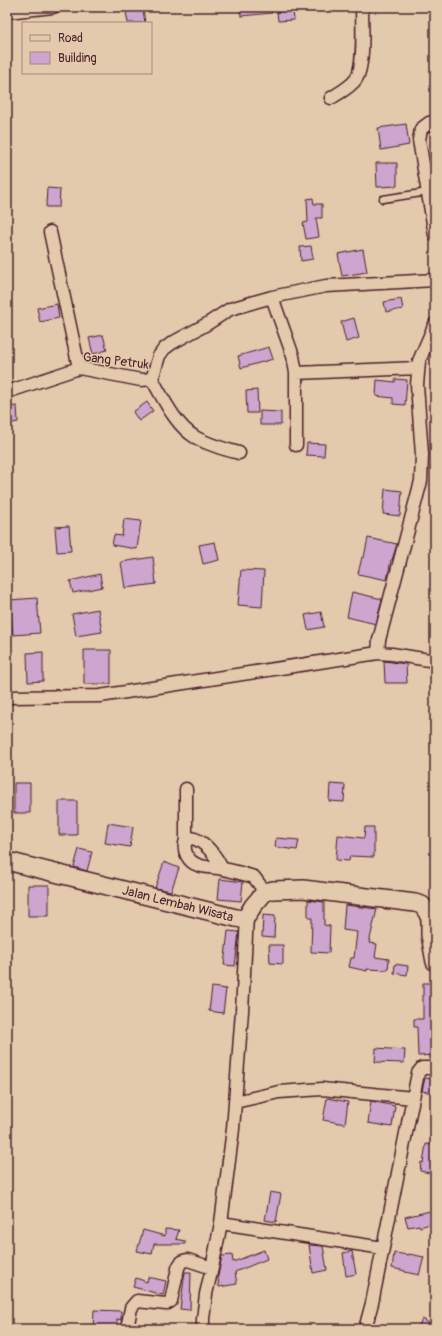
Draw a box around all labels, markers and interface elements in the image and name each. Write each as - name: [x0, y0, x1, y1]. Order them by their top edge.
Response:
- legend: [22, 22, 152, 74]
- text: Road: [58, 31, 83, 46]
- text: Building: [58, 51, 97, 66]
- street label: Gang Petruk: [82, 349, 150, 373]
- street label: Jalan Lembah Wisata: [121, 882, 235, 926]

